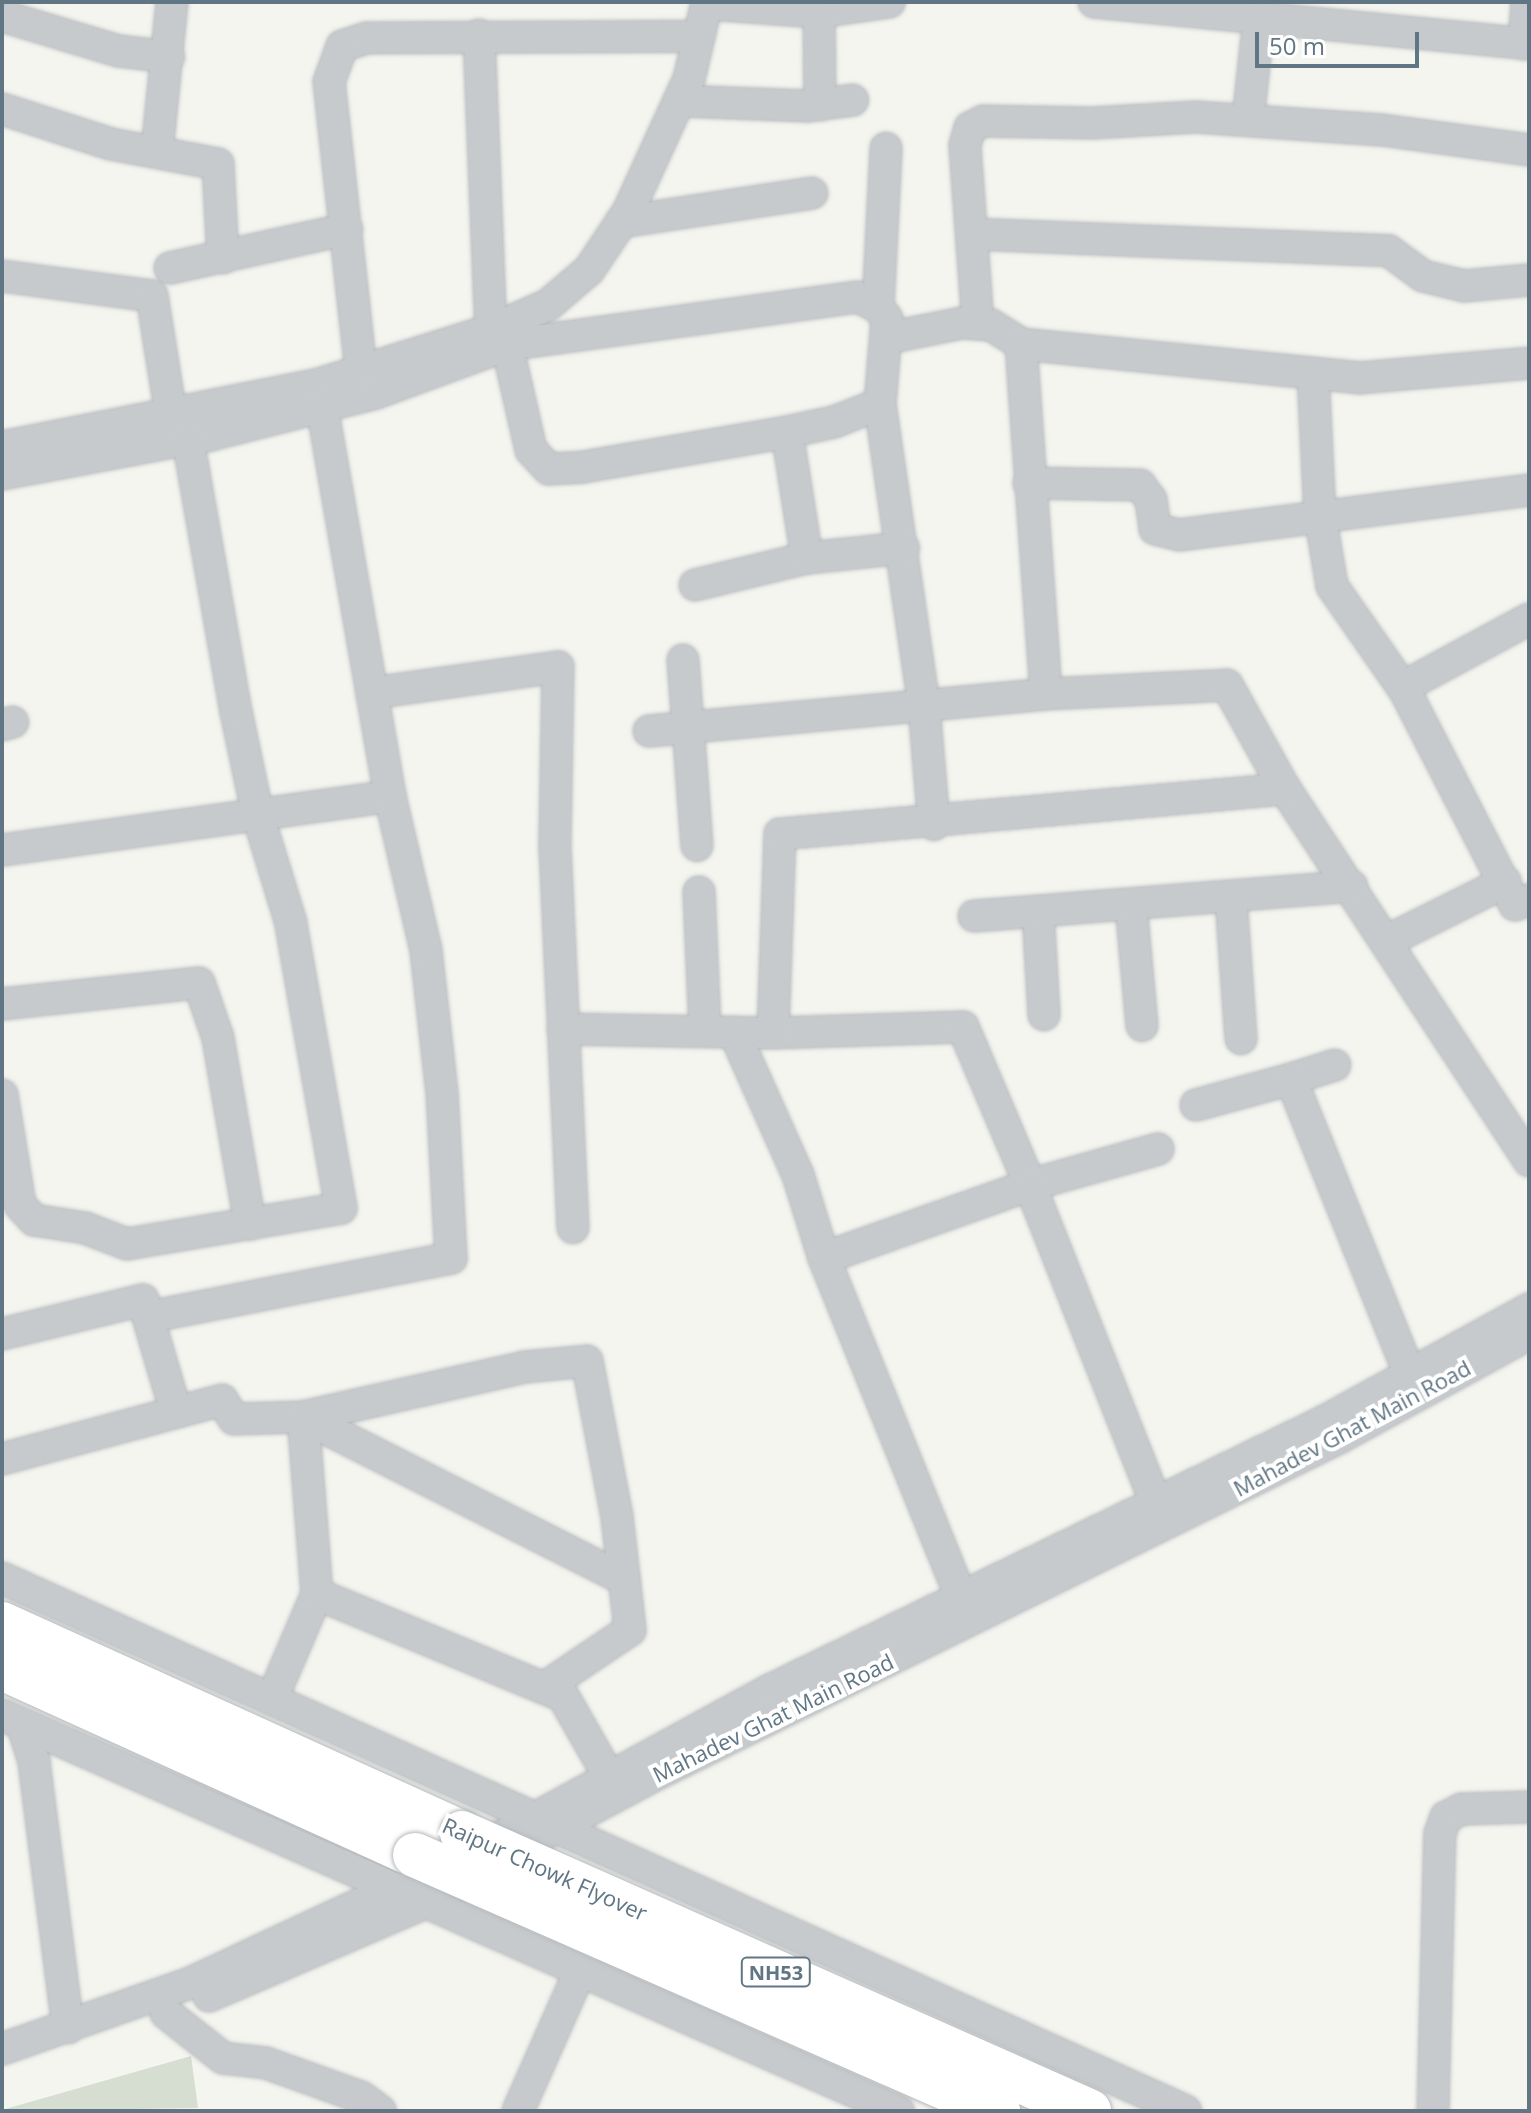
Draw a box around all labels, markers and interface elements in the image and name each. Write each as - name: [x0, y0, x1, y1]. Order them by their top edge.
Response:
- scale bar: [1259, 16, 1423, 66]
- text: 50 m: [1269, 29, 1325, 62]
- street label: Mahadev Ghat Main Road: [1229, 1354, 1475, 1502]
- street label: Mahadev Ghat Main Road: [648, 1648, 898, 1788]
- street label: Raipur Chowk Flyover: [438, 1812, 652, 1926]
- road number: NH53: [740, 1956, 812, 1988]

